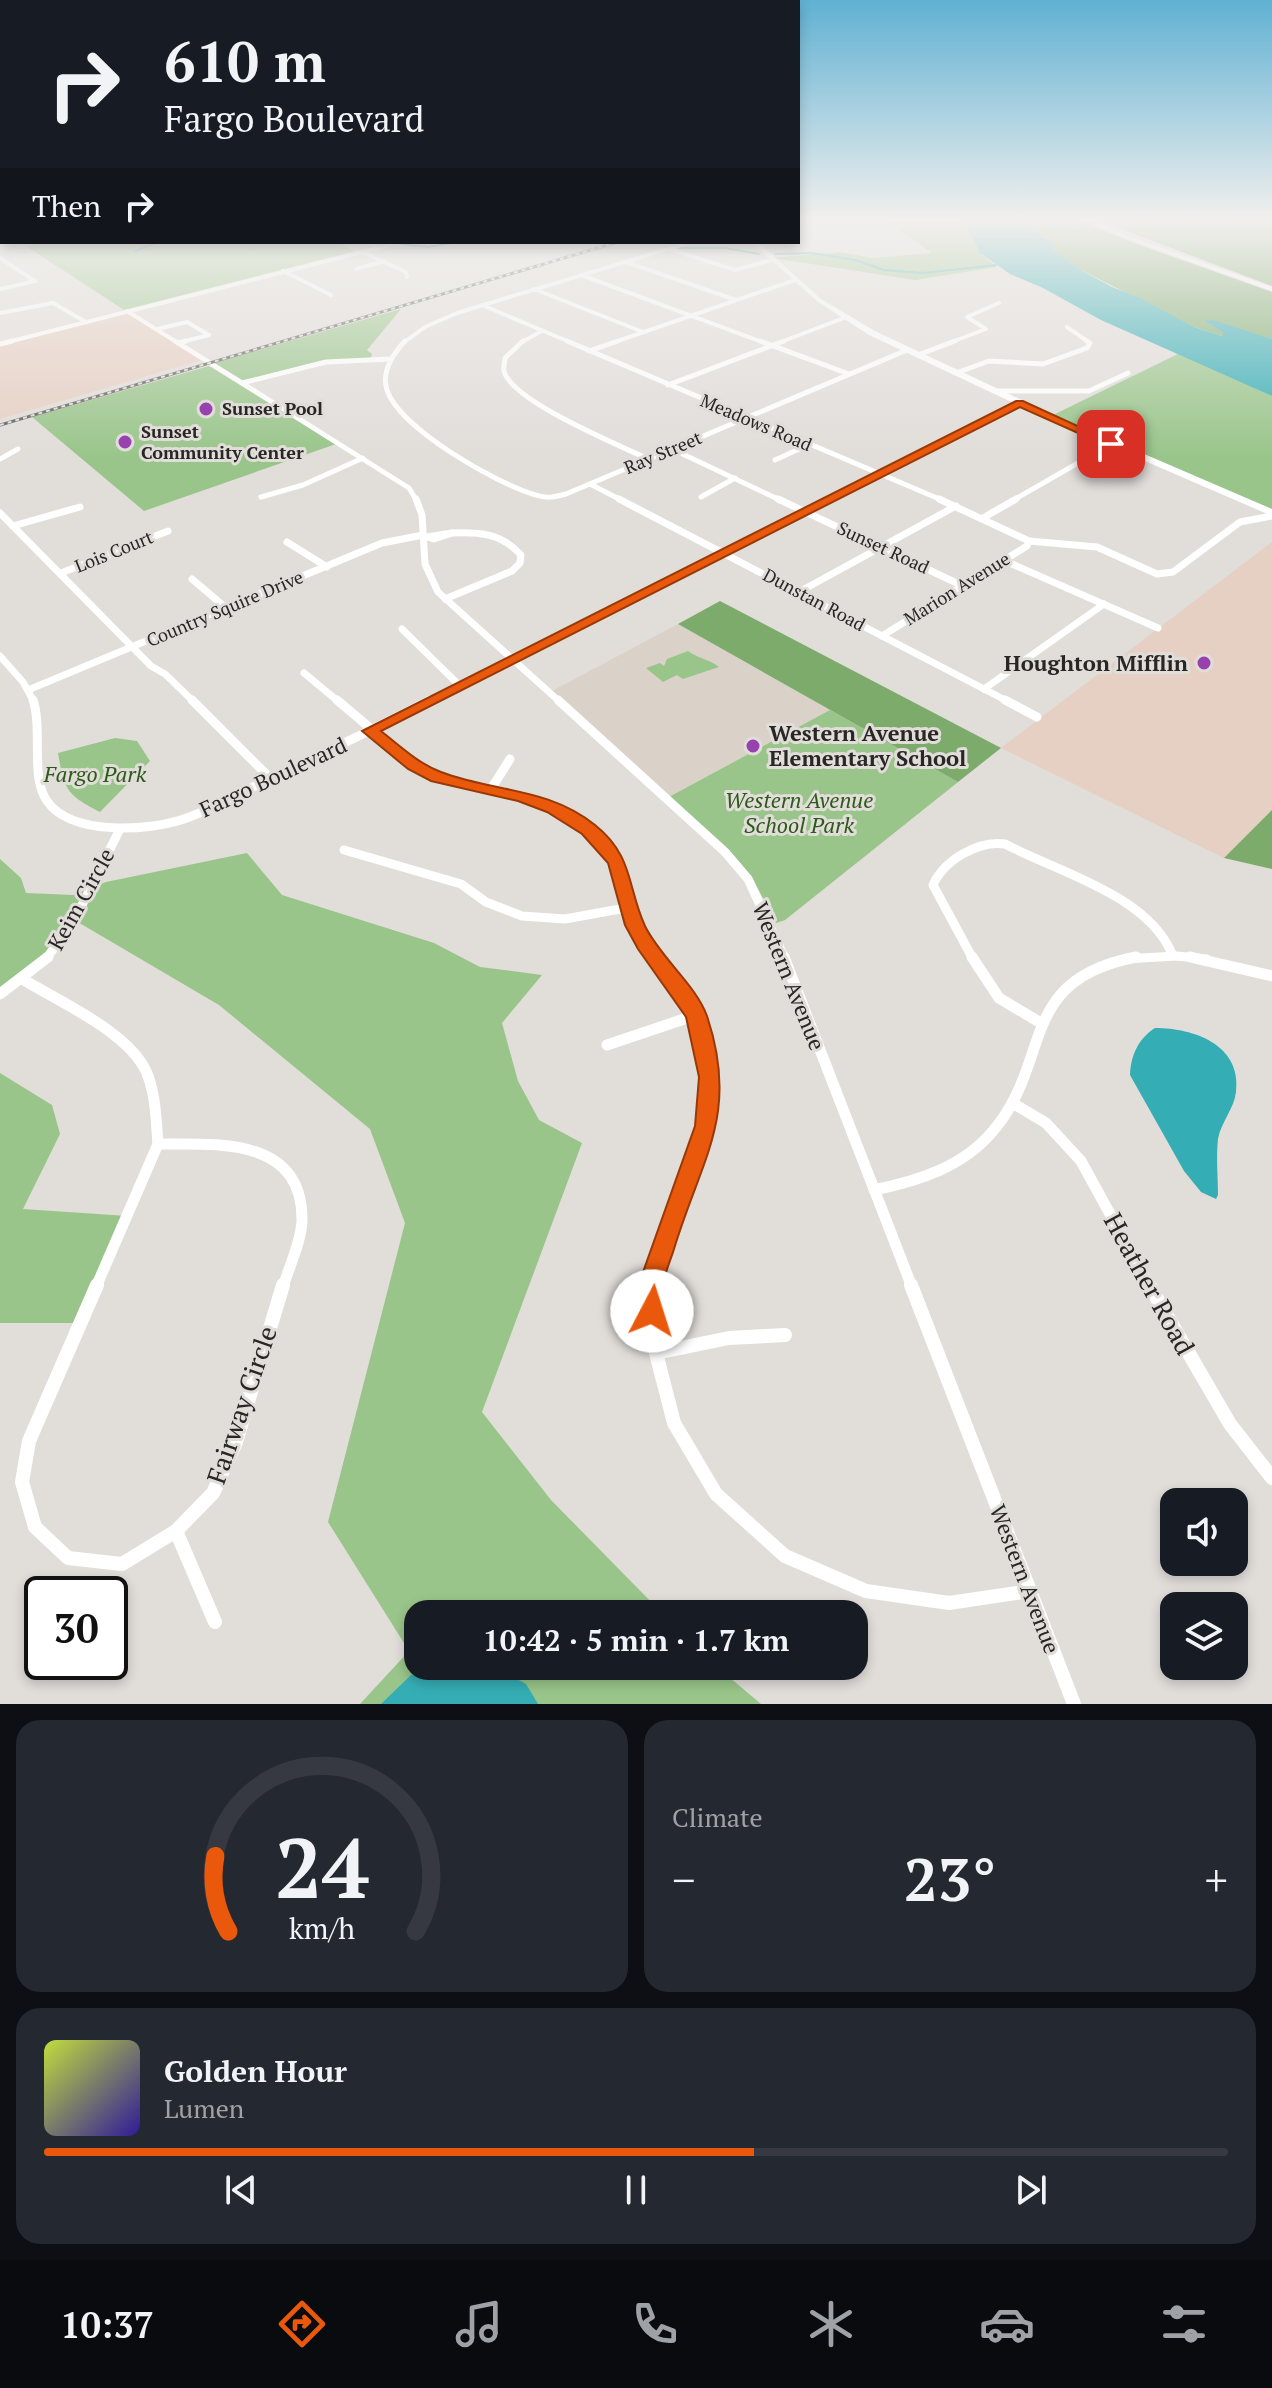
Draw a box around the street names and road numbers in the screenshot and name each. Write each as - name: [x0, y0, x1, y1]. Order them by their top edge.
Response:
- street label: Meadows Road: [697, 388, 816, 456]
- street label: Ray Street: [620, 425, 705, 479]
- street label: Sunset Road: [834, 515, 933, 579]
- street label: Lois Court: [71, 524, 157, 578]
- street label: Marion Avenue: [899, 546, 1014, 630]
- street label: Dunstan Road: [759, 562, 870, 636]
- street label: Country Squire Drive: [143, 564, 307, 652]
- street label: Fargo Boulevard: [195, 730, 351, 823]
- street label: Keim Circle: [41, 843, 120, 955]
- street label: Western Avenue: [747, 897, 832, 1054]
- street label: Heather Road: [1097, 1206, 1203, 1361]
- street label: Fairway Circle: [198, 1321, 284, 1488]
- street label: Western Avenue: [984, 1500, 1067, 1658]

